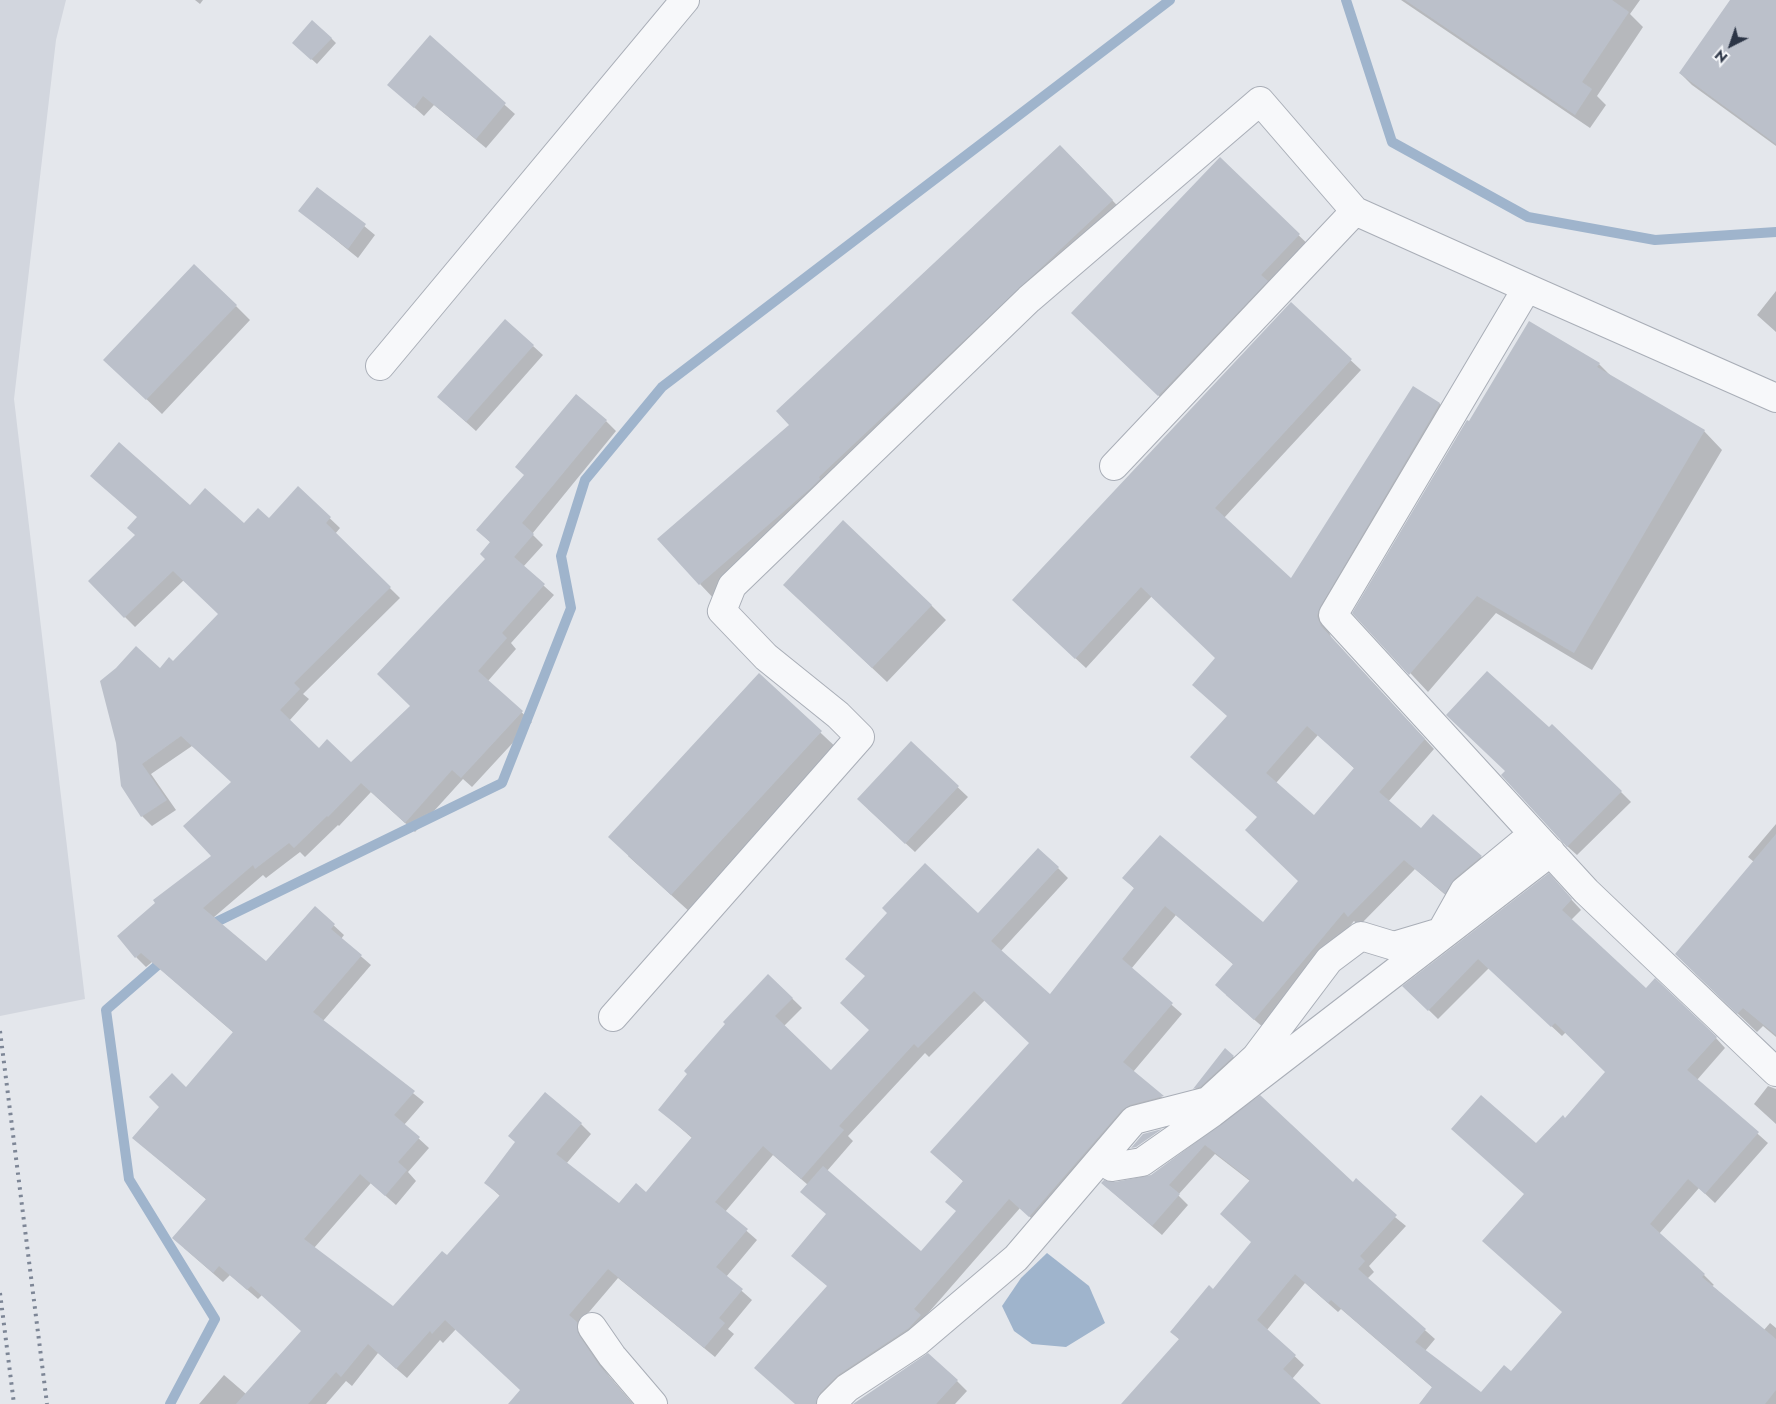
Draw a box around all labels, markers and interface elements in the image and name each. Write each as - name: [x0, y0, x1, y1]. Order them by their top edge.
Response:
- north arrow: [1706, 20, 1756, 70]
- text: N: [1710, 45, 1732, 68]

